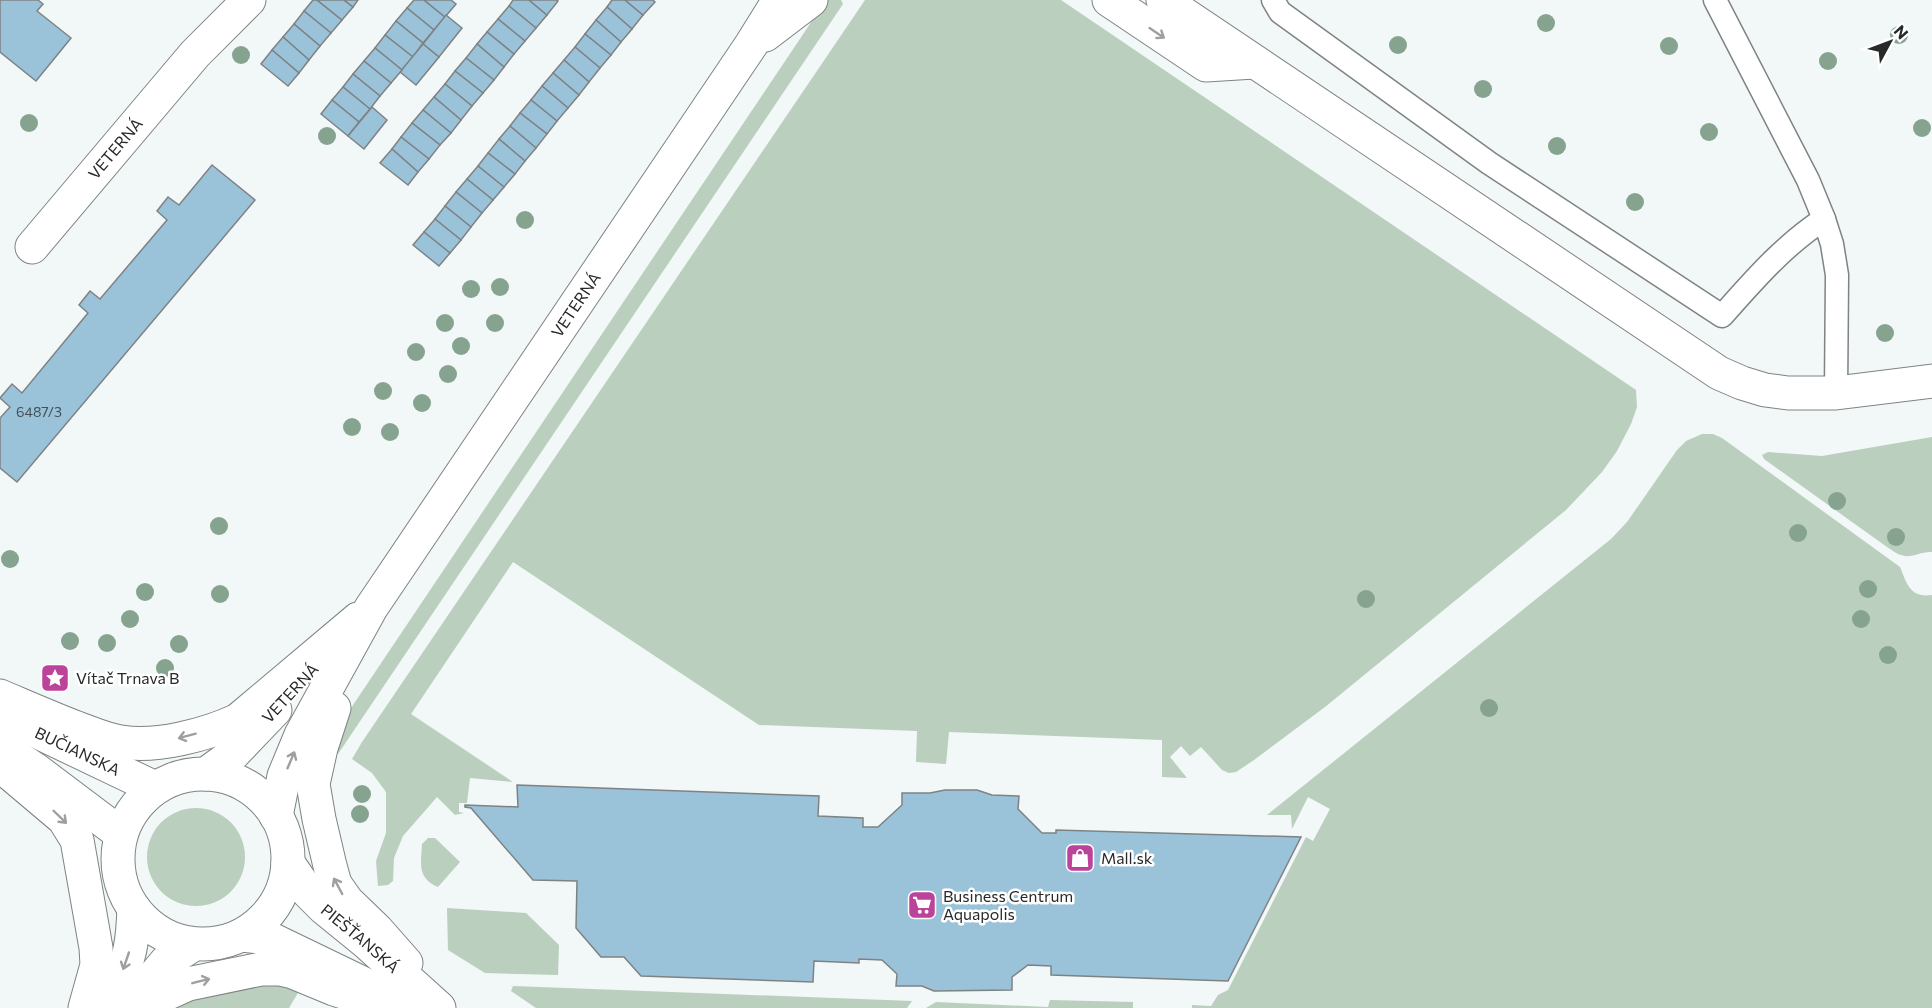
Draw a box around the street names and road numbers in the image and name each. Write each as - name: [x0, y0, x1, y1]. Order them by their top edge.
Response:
- street label: VETERNÁ: [84, 114, 146, 183]
- street label: VETERNÁ: [547, 268, 604, 341]
- street label: VETERNÁ: [257, 659, 322, 726]
- street label: BUČIANSKA: [32, 722, 123, 779]
- street label: PIEŠŤANSKÁ: [317, 900, 403, 976]

